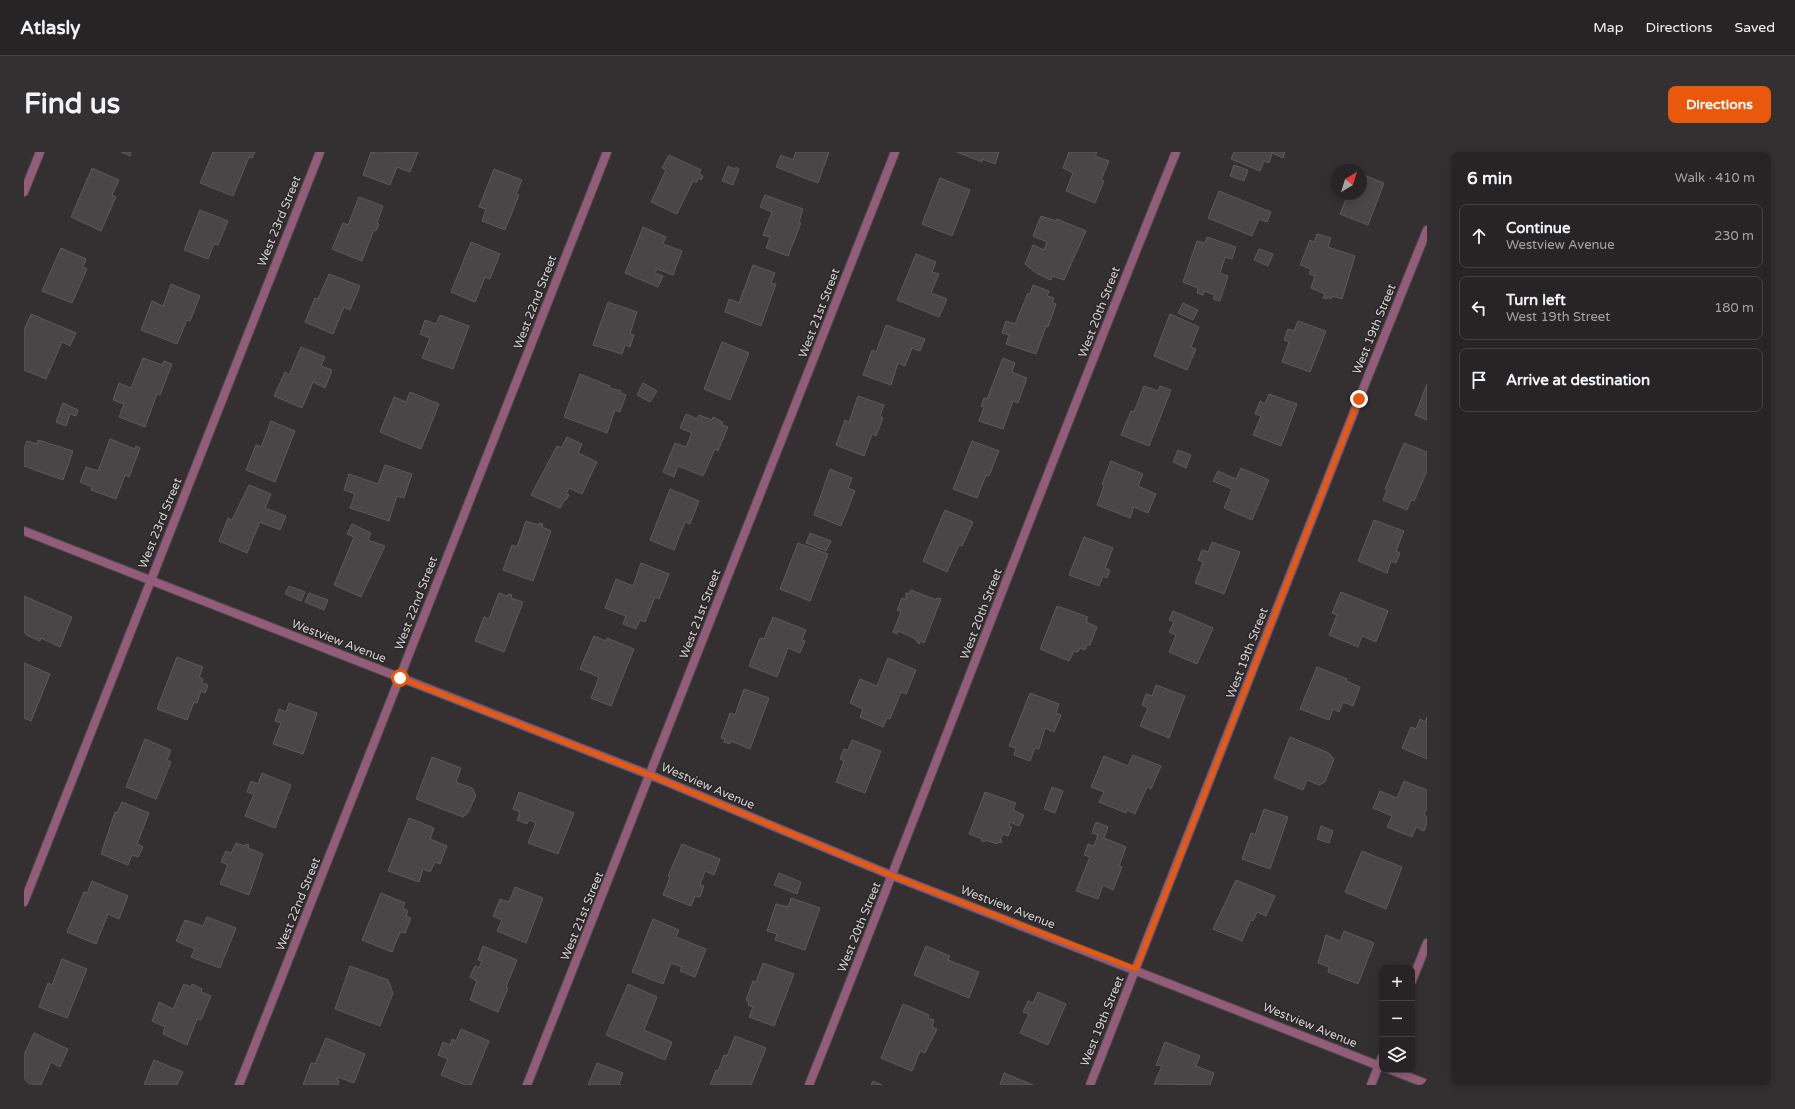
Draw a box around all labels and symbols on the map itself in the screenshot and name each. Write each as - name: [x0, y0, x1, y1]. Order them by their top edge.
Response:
- north arrow: [1331, 164, 1367, 200]
- street label: West 23rd Street: [254, 173, 304, 268]
- street label: West 22nd Street: [511, 253, 559, 351]
- street label: West 20th Street: [1075, 264, 1123, 359]
- street label: West 21st Street: [796, 266, 843, 360]
- street label: West 19th Street: [1349, 281, 1399, 376]
- route end: [1350, 390, 1368, 408]
- street label: West 23rd Street: [135, 475, 185, 570]
- street label: West 22nd Street: [392, 554, 440, 652]
- street label: West 20th Street: [957, 566, 1005, 661]
- street label: West 21st Street: [677, 567, 724, 661]
- street label: West 19th Street: [1223, 605, 1271, 700]
- street label: Westview Avenue: [290, 616, 389, 666]
- route start: [391, 669, 409, 687]
- street label: Westview Avenue: [659, 760, 757, 812]
- street label: West 22nd Street: [273, 855, 323, 953]
- street label: West 21st Street: [558, 869, 606, 962]
- street label: West 20th Street: [834, 879, 884, 974]
- street label: Westview Avenue: [959, 882, 1058, 932]
- street label: West 19th Street: [1077, 973, 1127, 1068]
- street label: Westview Avenue: [1261, 1000, 1359, 1050]

